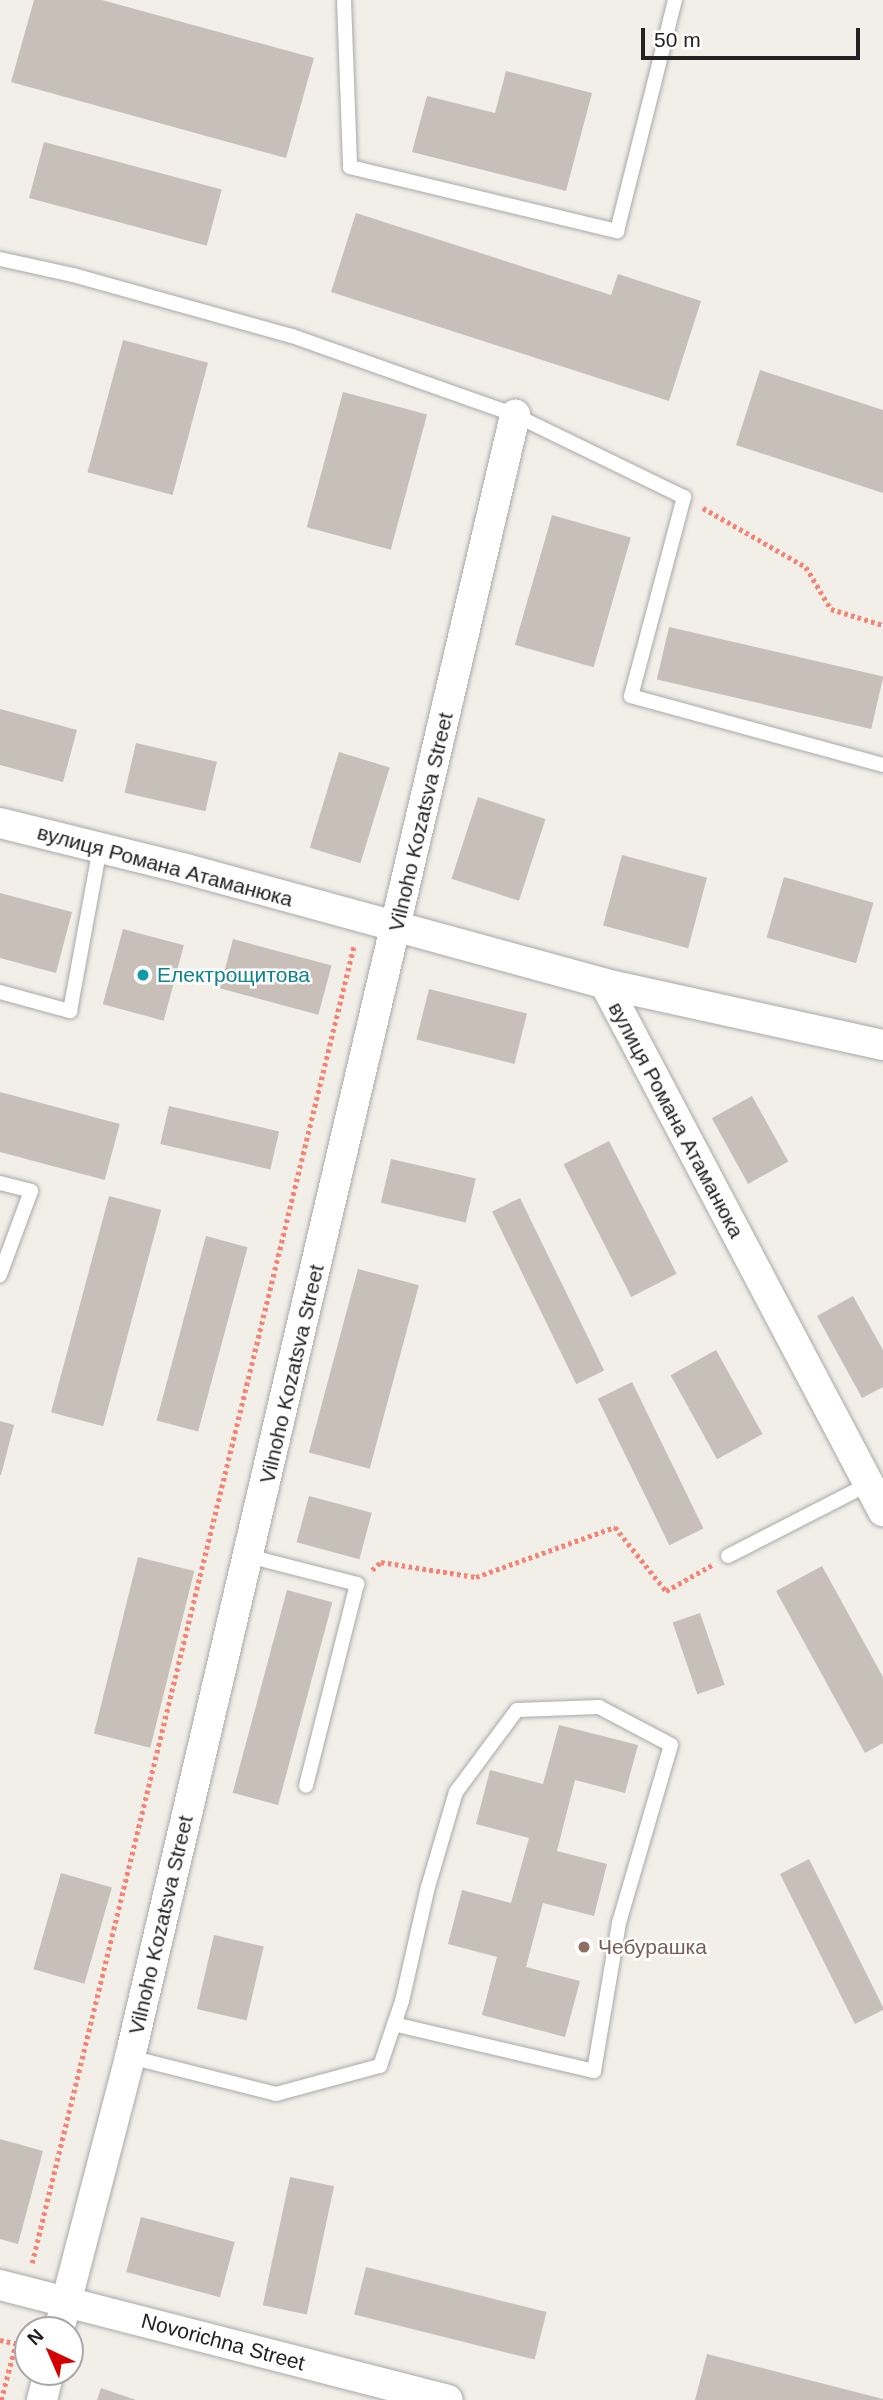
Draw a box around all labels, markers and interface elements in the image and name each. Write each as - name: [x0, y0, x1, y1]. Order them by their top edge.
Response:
- scale bar: [645, 14, 864, 58]
- text: 50 m: [654, 28, 701, 51]
- street label: Vilnoho Kozatsva Street: [384, 710, 458, 934]
- street label: вулиця Романа Атаманюка: [35, 820, 295, 912]
- place label: Електрощитова: [157, 962, 310, 988]
- marker: Електрощитова: [135, 967, 151, 983]
- street label: вулиця Романа Атаманюка: [603, 998, 749, 1242]
- street label: Vilnoho Kozatsva Street: [255, 1262, 329, 1486]
- street label: Vilnoho Kozatsva Street: [124, 1813, 198, 2037]
- place label: Чебурашка: [598, 1934, 707, 1960]
- marker: Чебурашка: [576, 1939, 592, 1955]
- street label: Novorichna Street: [139, 2308, 307, 2376]
- north arrow: [14, 2316, 84, 2386]
- text: N: [23, 2325, 48, 2349]

